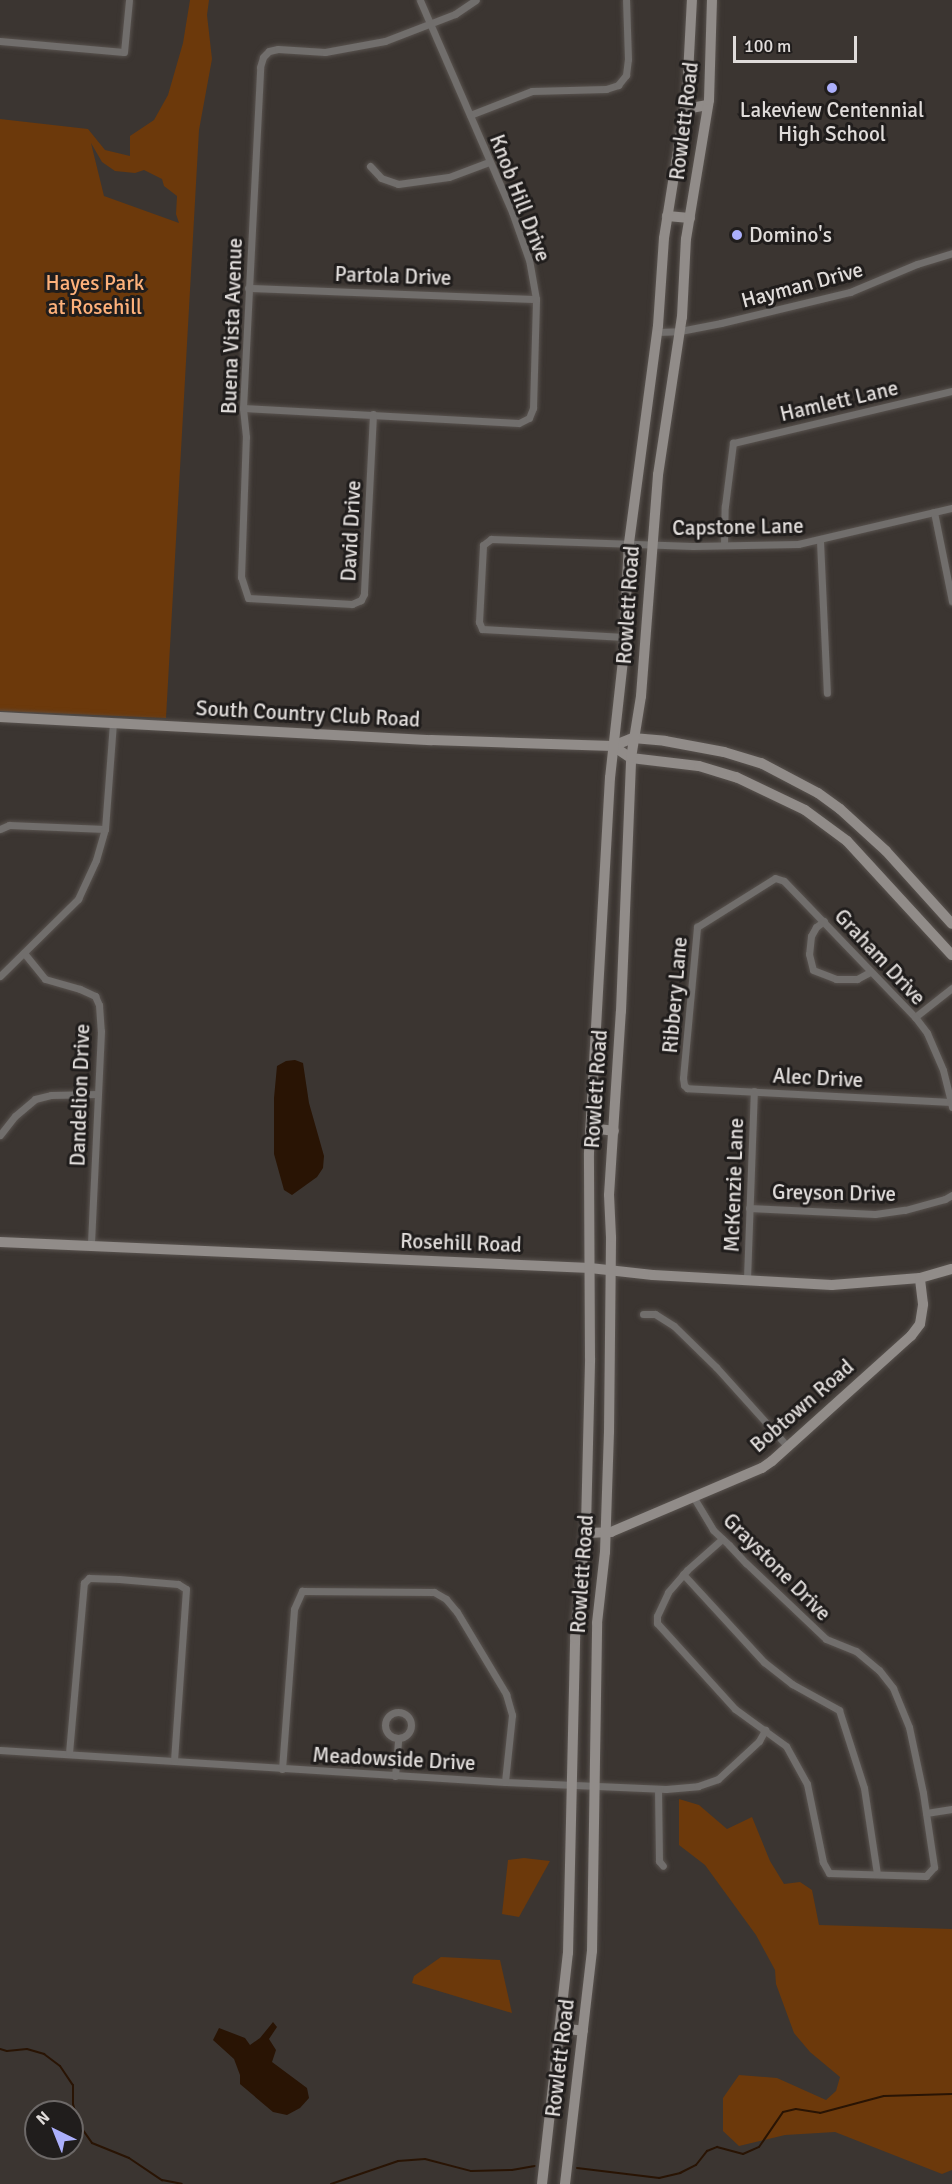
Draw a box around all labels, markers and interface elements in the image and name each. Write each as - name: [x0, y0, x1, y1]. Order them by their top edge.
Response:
- scale bar: [736, 24, 860, 62]
- text: 100 m: [744, 35, 791, 57]
- street label: Rowlett Road: [664, 60, 704, 182]
- marker: Lakeview Centennial High School: [825, 81, 839, 95]
- place label: Lakeview Centennial High School: [740, 97, 924, 147]
- street label: Knob Hill Drive: [484, 131, 556, 265]
- place label: Domino's: [749, 222, 832, 248]
- marker: Domino's: [730, 228, 744, 242]
- street label: Buena Vista Avenue: [216, 237, 248, 415]
- street label: Hayman Drive: [738, 257, 866, 313]
- street label: Partola Drive: [334, 261, 452, 291]
- park label: Hayes Park at Rosehill: [46, 270, 144, 320]
- street label: Hamlett Lane: [777, 375, 901, 427]
- street label: David Drive: [336, 480, 366, 582]
- street label: Capstone Lane: [672, 513, 804, 541]
- street label: Rowlett Road: [611, 545, 645, 665]
- street label: South Country Club Road: [195, 696, 421, 732]
- street label: Graham Drive: [829, 904, 931, 1010]
- street label: Ribbery Lane: [657, 936, 693, 1054]
- street label: Dandelion Drive: [65, 1023, 95, 1167]
- street label: Rowlett Road: [579, 1029, 613, 1149]
- street label: Alec Drive: [772, 1063, 864, 1093]
- street label: McKenzie Lane: [719, 1117, 749, 1253]
- street label: Greyson Drive: [772, 1179, 896, 1207]
- street label: Rosehill Road: [400, 1228, 522, 1258]
- street label: Bobtown Road: [745, 1354, 859, 1458]
- street label: Graystone Drive: [718, 1508, 836, 1626]
- street label: Rowlett Road: [565, 1514, 599, 1634]
- street label: Meadowside Drive: [312, 1742, 476, 1776]
- street label: Rowlett Road: [540, 1997, 580, 2119]
- north arrow: [24, 2100, 84, 2160]
- text: N: [32, 2107, 54, 2129]

